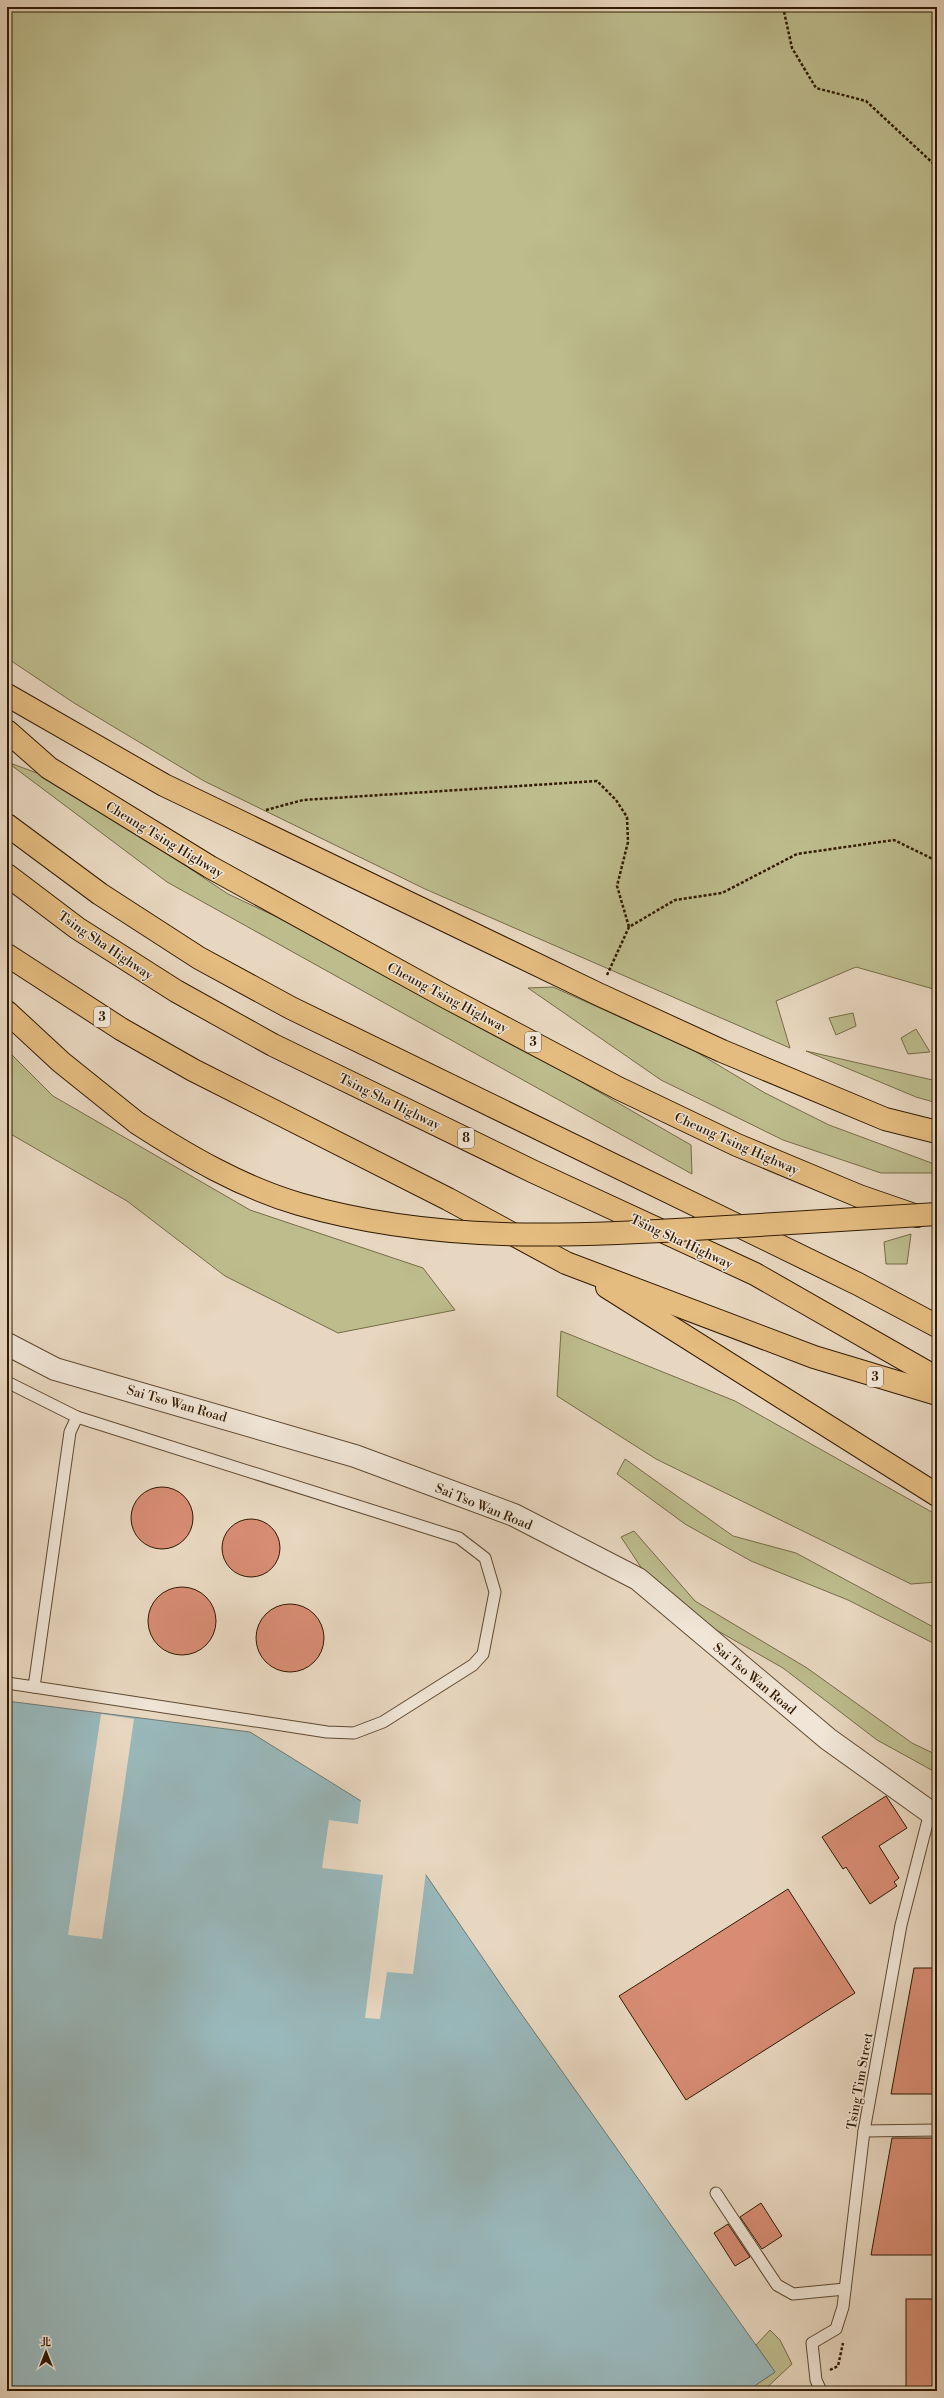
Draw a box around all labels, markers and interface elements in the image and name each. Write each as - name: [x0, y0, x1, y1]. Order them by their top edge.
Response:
- street label: Cheung Tsing Highway: [103, 798, 227, 882]
- street label: Tsing Sha Highway: [55, 908, 156, 984]
- street label: Cheung Tsing Highway: [384, 959, 511, 1037]
- road number: 3: [94, 1007, 110, 1027]
- road number: 3: [525, 1032, 541, 1052]
- street label: Tsing Sha Highway: [336, 1070, 444, 1134]
- street label: Cheung Tsing Highway: [672, 1109, 802, 1179]
- road number: 8: [458, 1128, 474, 1148]
- street label: Tsing Sha Highway: [628, 1211, 736, 1273]
- road number: 3: [867, 1367, 883, 1387]
- street label: Sai Tso Wan Road: [125, 1382, 229, 1426]
- street label: Sai Tso Wan Road: [433, 1480, 535, 1534]
- street label: Sai Tso Wan Road: [710, 1639, 800, 1718]
- street label: Tsing Tim Street: [844, 2031, 876, 2131]
- north arrow: [26, 2332, 66, 2372]
- text: 北: [41, 2336, 52, 2350]

